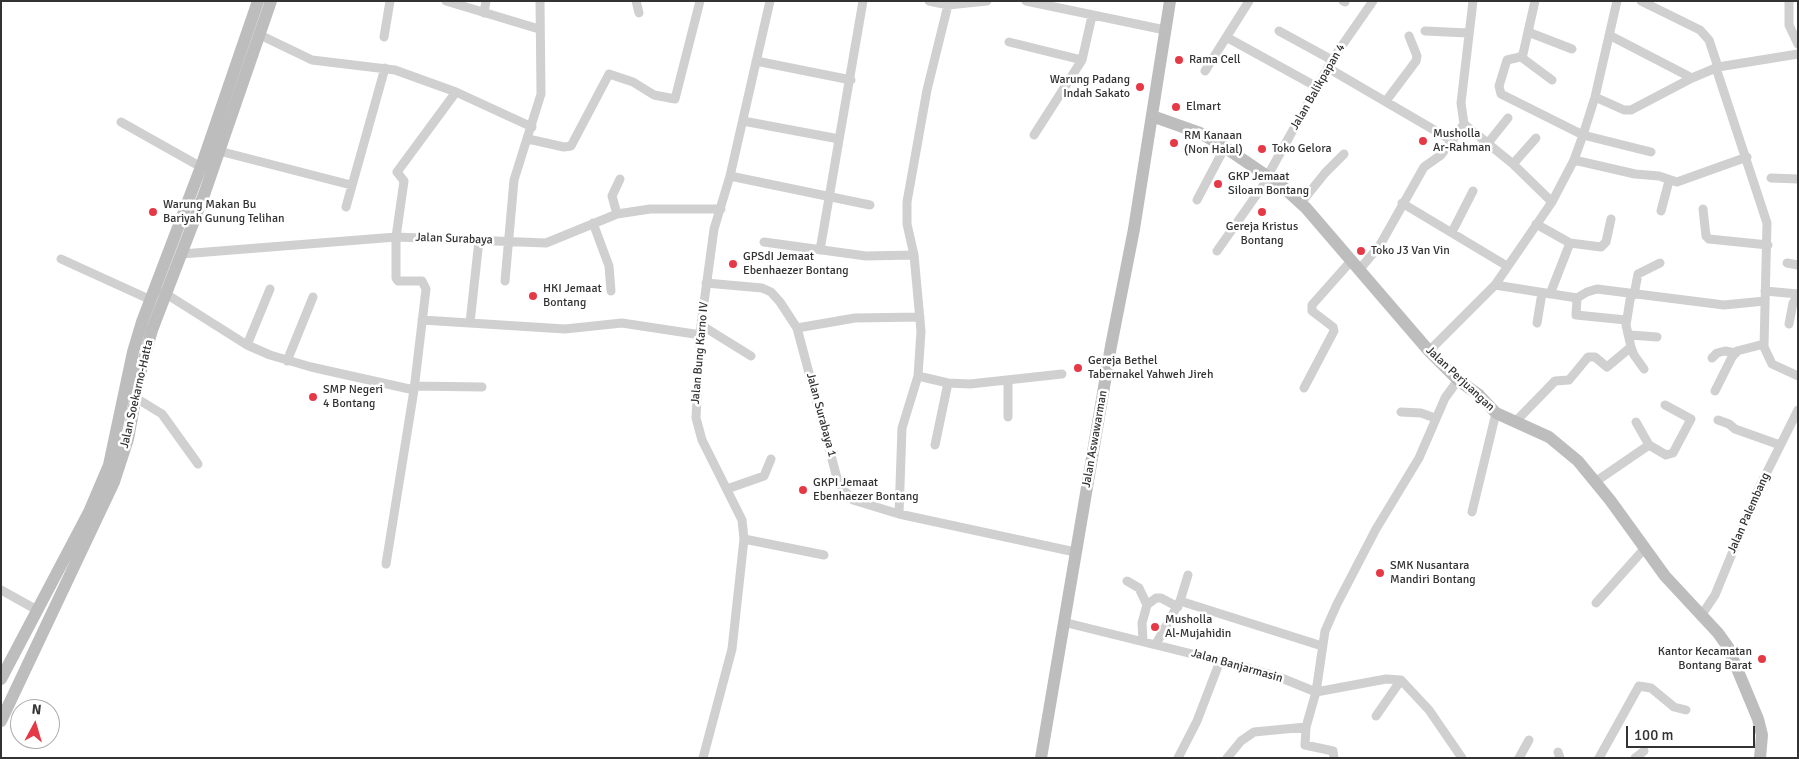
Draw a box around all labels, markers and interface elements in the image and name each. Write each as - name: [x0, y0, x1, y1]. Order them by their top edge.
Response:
- street label: Jalan Balikpapan 4: [1288, 42, 1348, 132]
- place label: Rama Cell: [1189, 53, 1241, 67]
- marker: Rama Cell: [1173, 54, 1185, 66]
- place label: Warung Padang Indah Sakato: [1050, 73, 1130, 101]
- marker: Warung Padang Indah Sakato: [1134, 81, 1146, 93]
- place label: Elmart: [1186, 100, 1221, 114]
- marker: Elmart: [1170, 101, 1182, 113]
- place label: Musholla Ar-Rahman: [1433, 127, 1491, 155]
- place label: RM Kanaan (Non Halal): [1184, 129, 1243, 157]
- marker: Musholla Ar-Rahman: [1417, 135, 1429, 147]
- marker: RM Kanaan (Non Halal): [1168, 137, 1180, 149]
- place label: Toko Gelora: [1272, 142, 1332, 156]
- marker: Toko Gelora: [1256, 143, 1268, 155]
- place label: GKP Jemaat Siloam Bontang: [1228, 170, 1309, 198]
- marker: GKP Jemaat Siloam Bontang: [1212, 178, 1224, 190]
- place label: Warung Makan Bu Bariyah Gunung Telihan: [163, 198, 285, 226]
- marker: Warung Makan Bu Bariyah Gunung Telihan: [147, 206, 159, 218]
- marker: Gereja Kristus Bontang: [1256, 206, 1268, 218]
- place label: Gereja Kristus Bontang: [1226, 220, 1298, 248]
- street label: Jalan Surabaya: [415, 230, 493, 248]
- place label: Toko J3 Van Vin: [1371, 244, 1450, 258]
- marker: Toko J3 Van Vin: [1355, 245, 1367, 257]
- place label: GPSdI Jemaat Ebenhaezer Bontang: [743, 250, 849, 278]
- marker: GPSdI Jemaat Ebenhaezer Bontang: [727, 258, 739, 270]
- place label: HKI Jemaat Bontang: [543, 282, 602, 310]
- marker: HKI Jemaat Bontang: [527, 290, 539, 302]
- street label: Jalan Bung Karno IV: [688, 301, 712, 405]
- street label: Jalan Soekarno-Hatta: [118, 338, 156, 450]
- street label: Jalan Perjuangan: [1423, 344, 1497, 414]
- place label: Gereja Bethel Tabernakel Yahweh Jireh: [1088, 354, 1213, 382]
- marker: Gereja Bethel Tabernakel Yahweh Jireh: [1072, 362, 1084, 374]
- street label: Jalan Surabaya 1: [803, 371, 839, 459]
- place label: SMP Negeri 4 Bontang: [323, 383, 383, 411]
- street label: Jalan Aswawarman: [1079, 389, 1111, 489]
- marker: SMP Negeri 4 Bontang: [307, 391, 319, 403]
- street label: Jalan Palembang: [1725, 470, 1773, 556]
- place label: GKPI Jemaat Ebenhaezer Bontang: [813, 476, 919, 504]
- marker: GKPI Jemaat Ebenhaezer Bontang: [797, 484, 809, 496]
- place label: SMK Nusantara Mandiri Bontang: [1390, 559, 1476, 587]
- marker: SMK Nusantara Mandiri Bontang: [1374, 567, 1386, 579]
- place label: Musholla Al-Mujahidin: [1165, 613, 1231, 641]
- marker: Musholla Al-Mujahidin: [1149, 621, 1161, 633]
- place label: Kantor Kecamatan Bontang Barat: [1658, 645, 1752, 673]
- street label: Jalan Banjarmasin: [1190, 646, 1284, 686]
- marker: Kantor Kecamatan Bontang Barat: [1756, 653, 1768, 665]
- north arrow: [10, 699, 60, 749]
- text: N: [31, 701, 42, 719]
- scale bar: [1629, 716, 1758, 748]
- text: 100 m: [1634, 726, 1674, 744]

